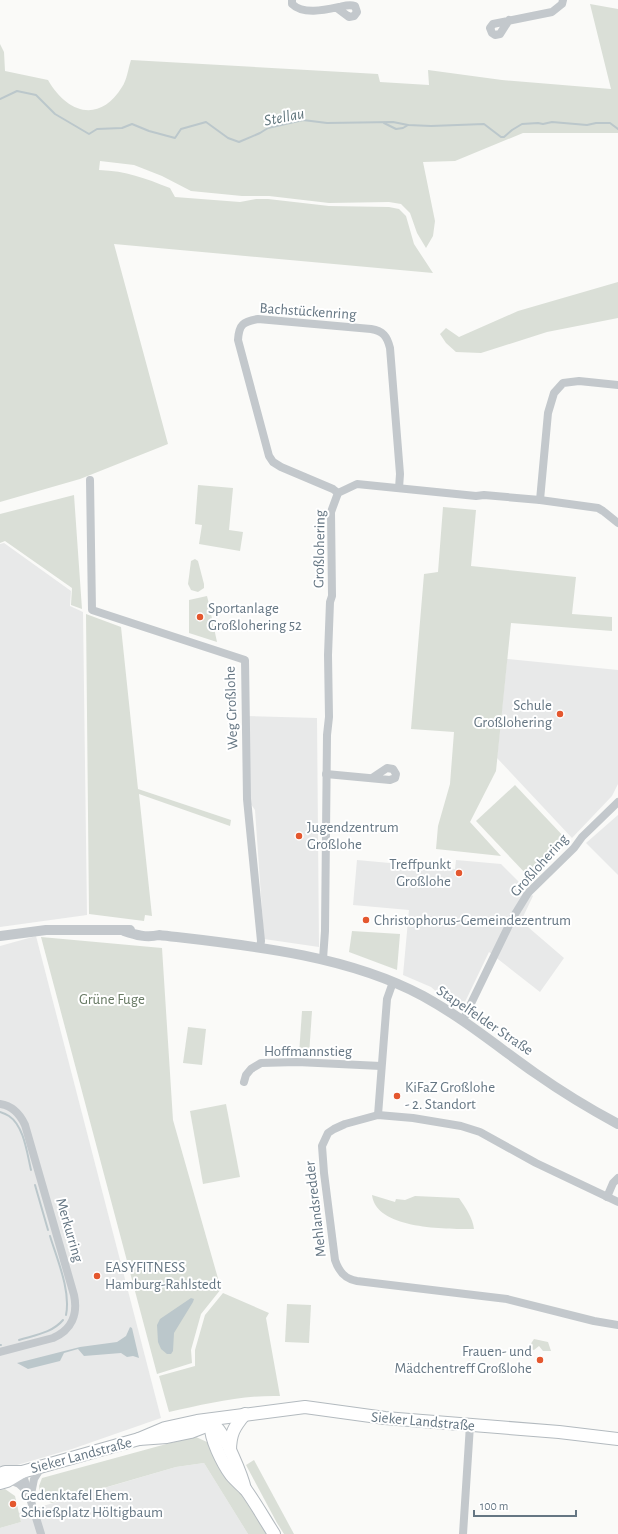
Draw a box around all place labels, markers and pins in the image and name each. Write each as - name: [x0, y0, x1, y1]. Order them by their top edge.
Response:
- place label: Sportanlage Großlohering 52: [208, 601, 302, 633]
- marker: Sportanlage Großlohering 52: [195, 612, 205, 622]
- place label: Schule Großlohering: [474, 698, 553, 730]
- marker: Schule Großlohering: [555, 709, 565, 719]
- place label: Jugendzentrum Großlohe: [307, 820, 399, 852]
- marker: Jugendzentrum Großlohe: [294, 831, 304, 841]
- place label: Treffpunkt Großlohe: [389, 857, 451, 889]
- marker: Treffpunkt Großlohe: [454, 868, 464, 878]
- place label: Christophorus-Gemeindezentrum: [374, 913, 571, 928]
- marker: Christophorus-Gemeindezentrum: [361, 915, 371, 925]
- place label: KiFaZ Großlohe - 2. Standort: [405, 1080, 495, 1112]
- marker: KiFaZ Großlohe - 2. Standort: [392, 1091, 402, 1101]
- place label: EASYFITNESS Hamburg-Rahlstedt: [105, 1260, 222, 1292]
- marker: EASYFITNESS Hamburg-Rahlstedt: [92, 1271, 102, 1281]
- place label: Frauen- und Mädchentreff Großlohe: [394, 1344, 532, 1376]
- marker: Frauen- und Mädchentreff Großlohe: [535, 1355, 545, 1365]
- place label: Gedenktafel Ehem. Schießplatz Höltigbaum: [21, 1488, 163, 1520]
- marker: Gedenktafel Ehem. Schießplatz Höltigbaum: [8, 1499, 18, 1509]

